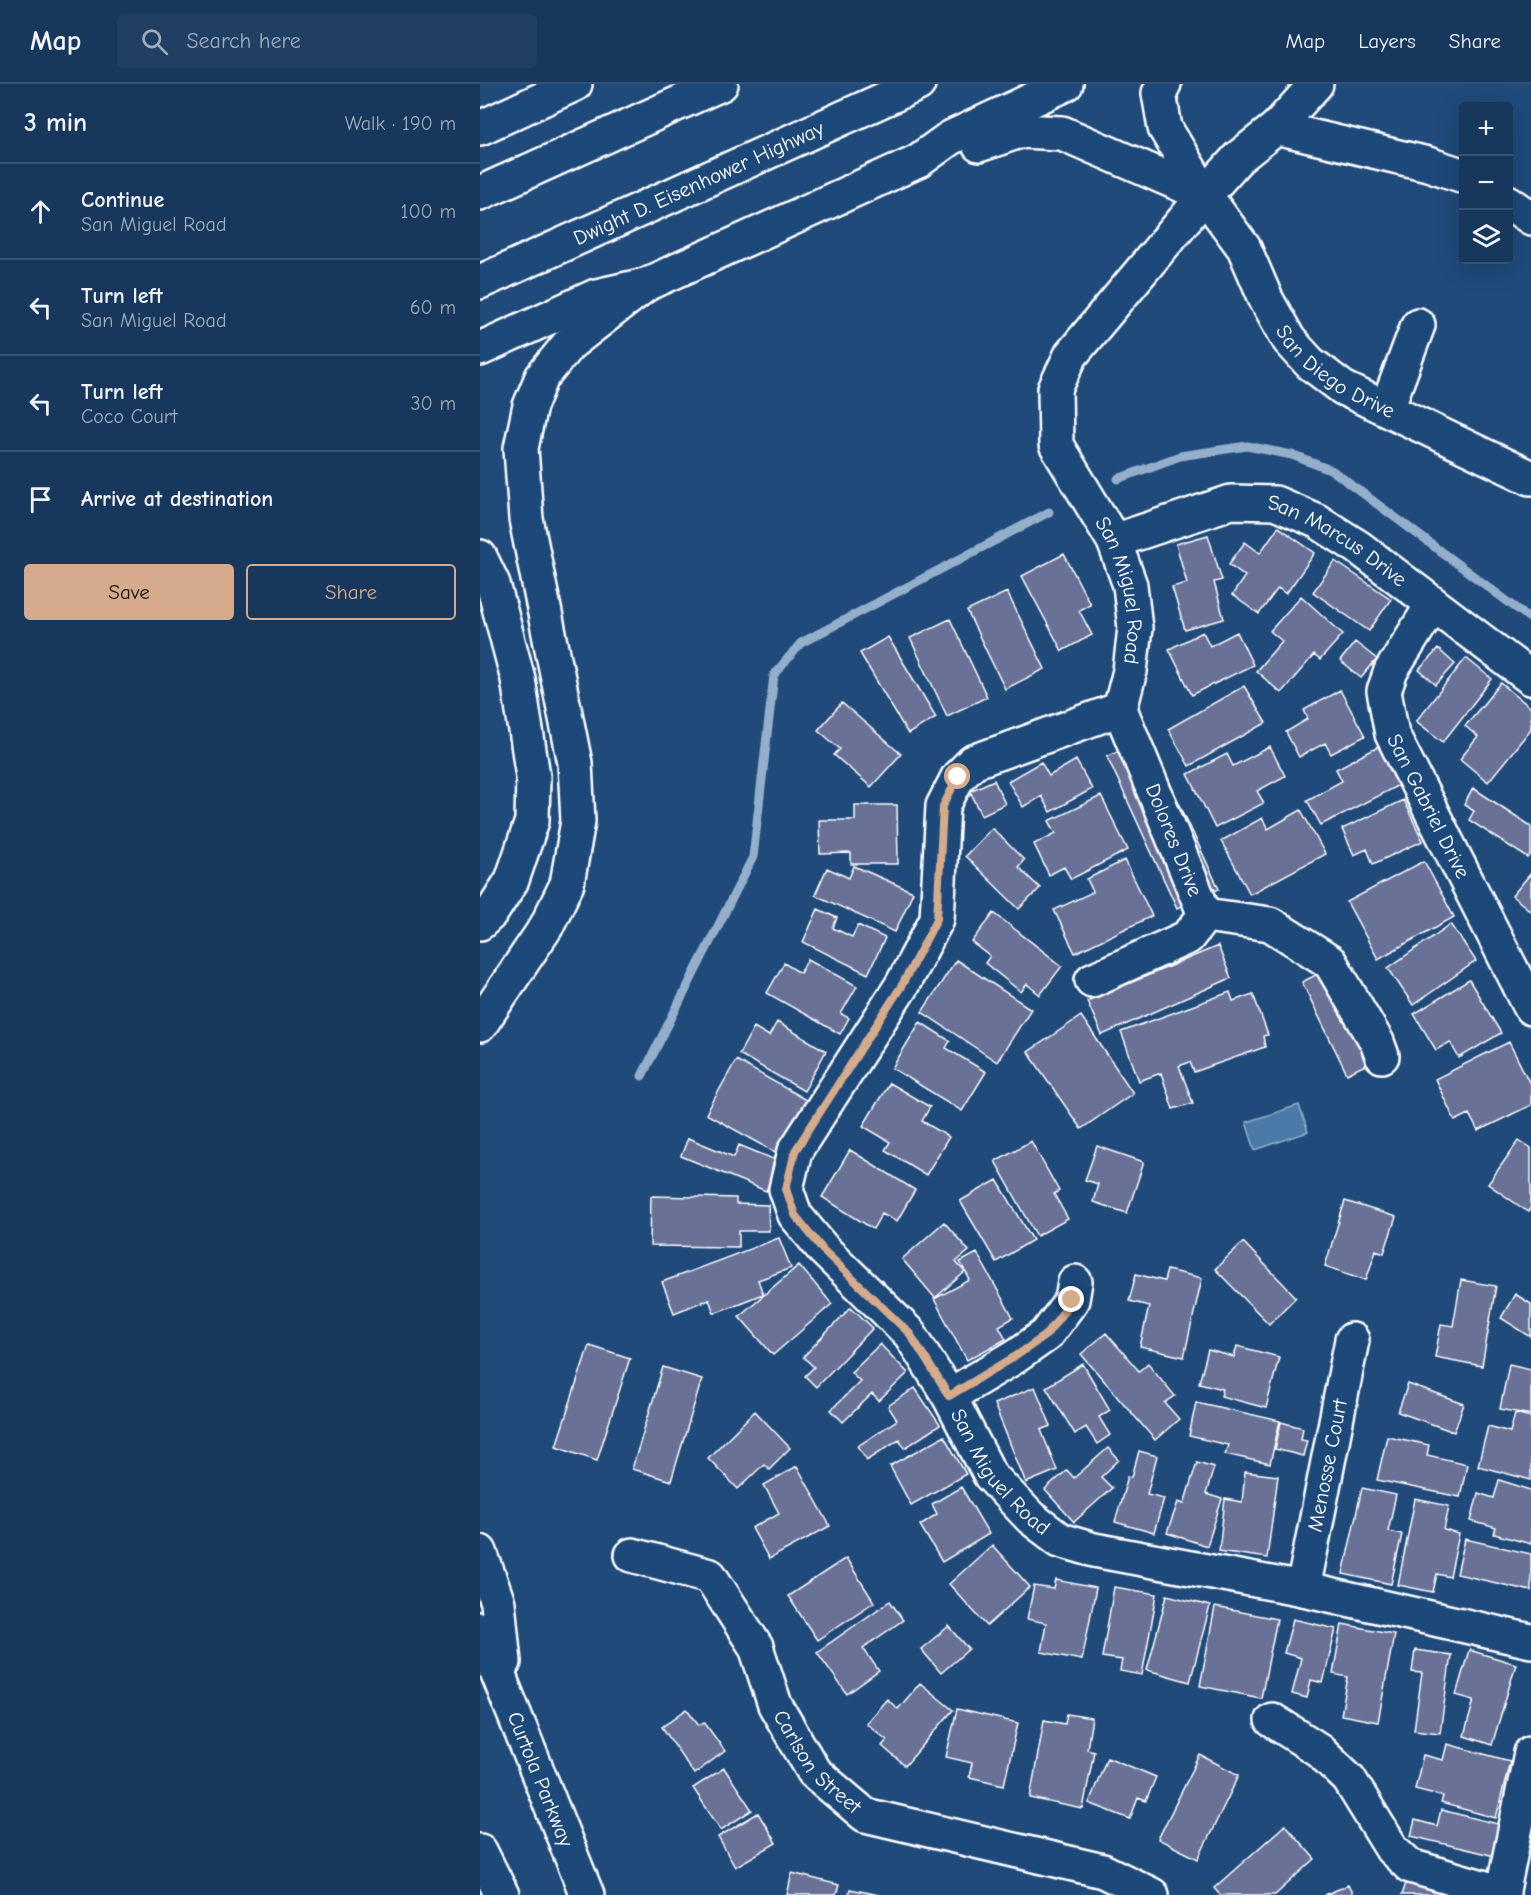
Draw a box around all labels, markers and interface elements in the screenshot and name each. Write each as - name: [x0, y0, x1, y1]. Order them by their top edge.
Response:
- search box: [117, 14, 537, 68]
- text: Map: [30, 25, 81, 57]
- icon: search: [138, 25, 171, 58]
- text: Search here: [186, 28, 301, 54]
- text: Map: [1286, 29, 1325, 53]
- text: Layers: [1358, 29, 1416, 53]
- text: Share: [1449, 29, 1501, 53]
- map controls: [1459, 102, 1513, 264]
- button: +: [1459, 102, 1513, 156]
- text: 3 min: [24, 108, 87, 138]
- text: Walk · 190 m: [345, 112, 456, 135]
- street label: Dwight D. Eisenhower Highway: [570, 116, 828, 250]
- button: −: [1459, 156, 1513, 210]
- text: Continue: [81, 187, 164, 213]
- icon: ahead: [24, 195, 57, 228]
- text: 100 m: [401, 200, 456, 223]
- button: layers: [1459, 210, 1513, 264]
- text: San Miguel Road: [81, 213, 226, 236]
- text: Turn left: [81, 283, 163, 309]
- icon: left: [24, 291, 57, 324]
- text: 60 m: [410, 296, 456, 319]
- text: San Miguel Road: [81, 309, 226, 332]
- street label: San Diego Drive: [1271, 321, 1399, 423]
- text: Turn left: [81, 379, 163, 405]
- icon: left: [24, 387, 57, 420]
- text: 30 m: [410, 392, 456, 415]
- text: Coco Court: [81, 405, 178, 428]
- icon: arrive: [24, 483, 57, 516]
- text: Arrive at destination: [81, 486, 273, 512]
- street label: San Marcus Drive: [1268, 491, 1411, 592]
- street label: San Miguel Road: [1090, 512, 1147, 666]
- button: Save: [24, 564, 234, 620]
- button: Share: [246, 564, 456, 620]
- street label: San Gabriel Drive: [1382, 730, 1475, 882]
- route start: [944, 763, 970, 789]
- street label: Dolores Drive: [1141, 780, 1207, 900]
- route end: [1058, 1286, 1084, 1312]
- street label: Menosse Court: [1303, 1396, 1352, 1534]
- street label: San Miguel Road: [946, 1405, 1055, 1540]
- street label: Carlson Street: [769, 1706, 867, 1819]
- street label: Curtola Parkway: [503, 1708, 579, 1851]

